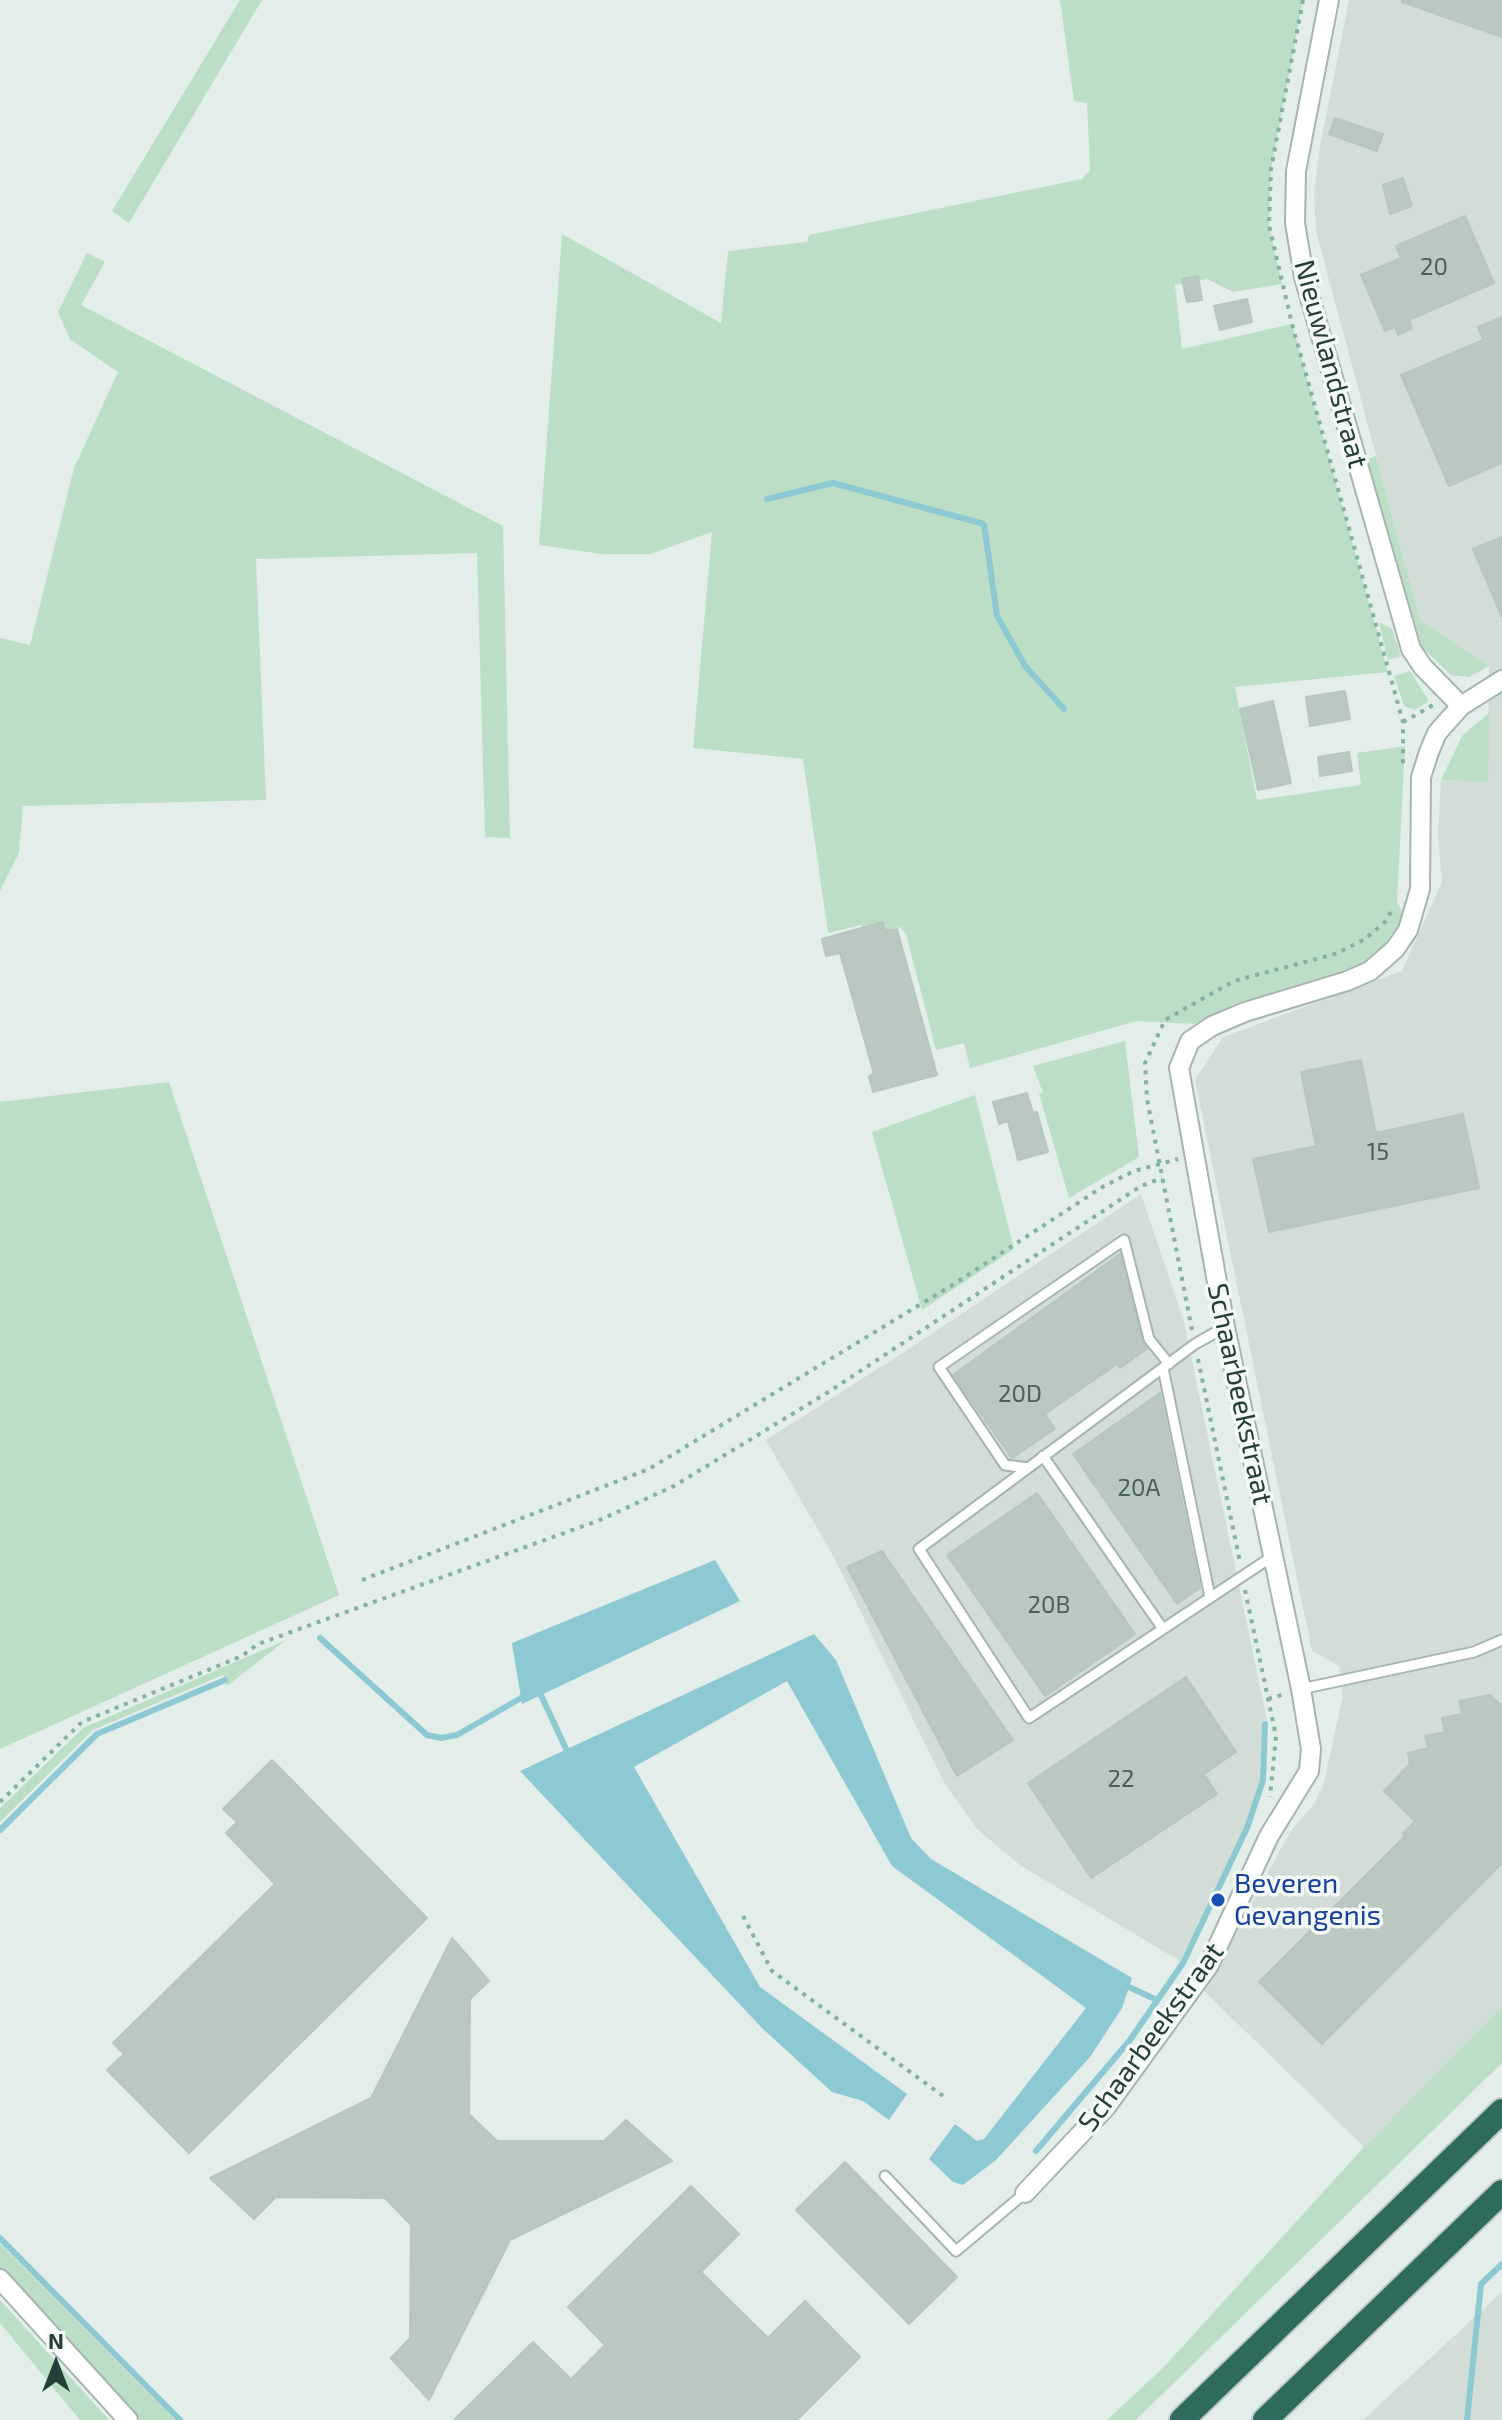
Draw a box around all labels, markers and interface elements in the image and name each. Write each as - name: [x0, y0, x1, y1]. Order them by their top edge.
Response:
- house number: 20: [1420, 253, 1448, 281]
- street label: Nieuwlandstraat: [1287, 256, 1375, 472]
- house number: 15: [1367, 1138, 1389, 1166]
- street label: Schaarbeekstraat: [1200, 1280, 1280, 1508]
- house number: 20D: [998, 1380, 1042, 1408]
- house number: 20A: [1118, 1474, 1160, 1502]
- house number: 20B: [1028, 1591, 1070, 1619]
- house number: 22: [1108, 1765, 1134, 1793]
- place label: Beveren Gevangenis: [1234, 1867, 1381, 1933]
- marker: Beveren Gevangenis: [1209, 1891, 1227, 1909]
- street label: Schaarbeekstraat: [1071, 1936, 1231, 2138]
- north arrow: [16, 2324, 96, 2404]
- text: N: [48, 2327, 64, 2353]

